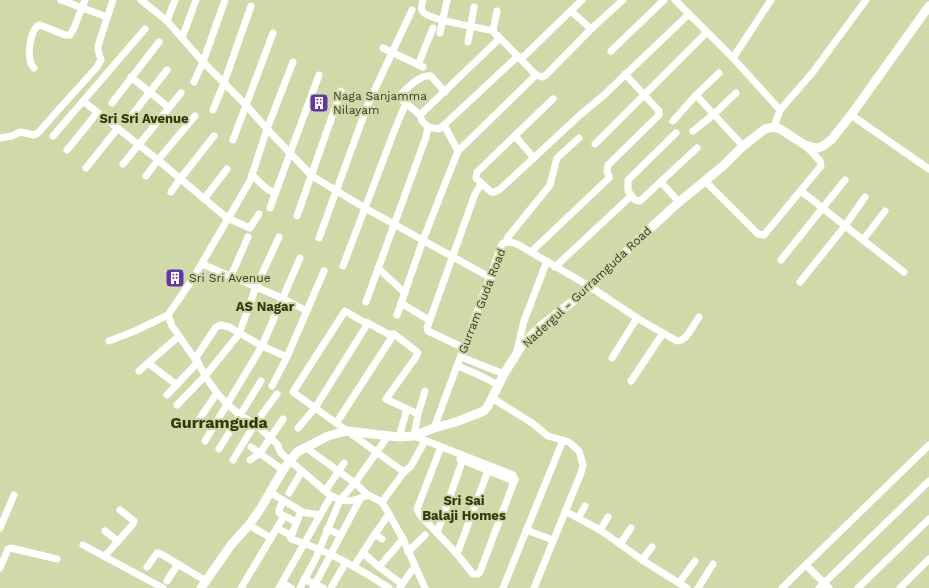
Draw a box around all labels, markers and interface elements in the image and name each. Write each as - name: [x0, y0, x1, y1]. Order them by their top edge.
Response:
- place label: Naga Sanjamma Nilayam: [333, 89, 427, 117]
- building icon: Naga Sanjamma Nilayam: [308, 92, 330, 114]
- district label: Sri Sri Avenue: [99, 111, 189, 126]
- street label: Nadergul - Gurramguda Road: [520, 224, 654, 350]
- street label: Gurram Guda Road: [455, 246, 509, 356]
- building icon: Sri Sri Avenue: [164, 267, 186, 289]
- place label: Sri Sri Avenue: [189, 271, 271, 285]
- district label: AS Nagar: [236, 299, 295, 314]
- district label: Gurramguda: [170, 413, 269, 432]
- district label: Sri Sai Balaji Homes: [422, 493, 506, 523]

